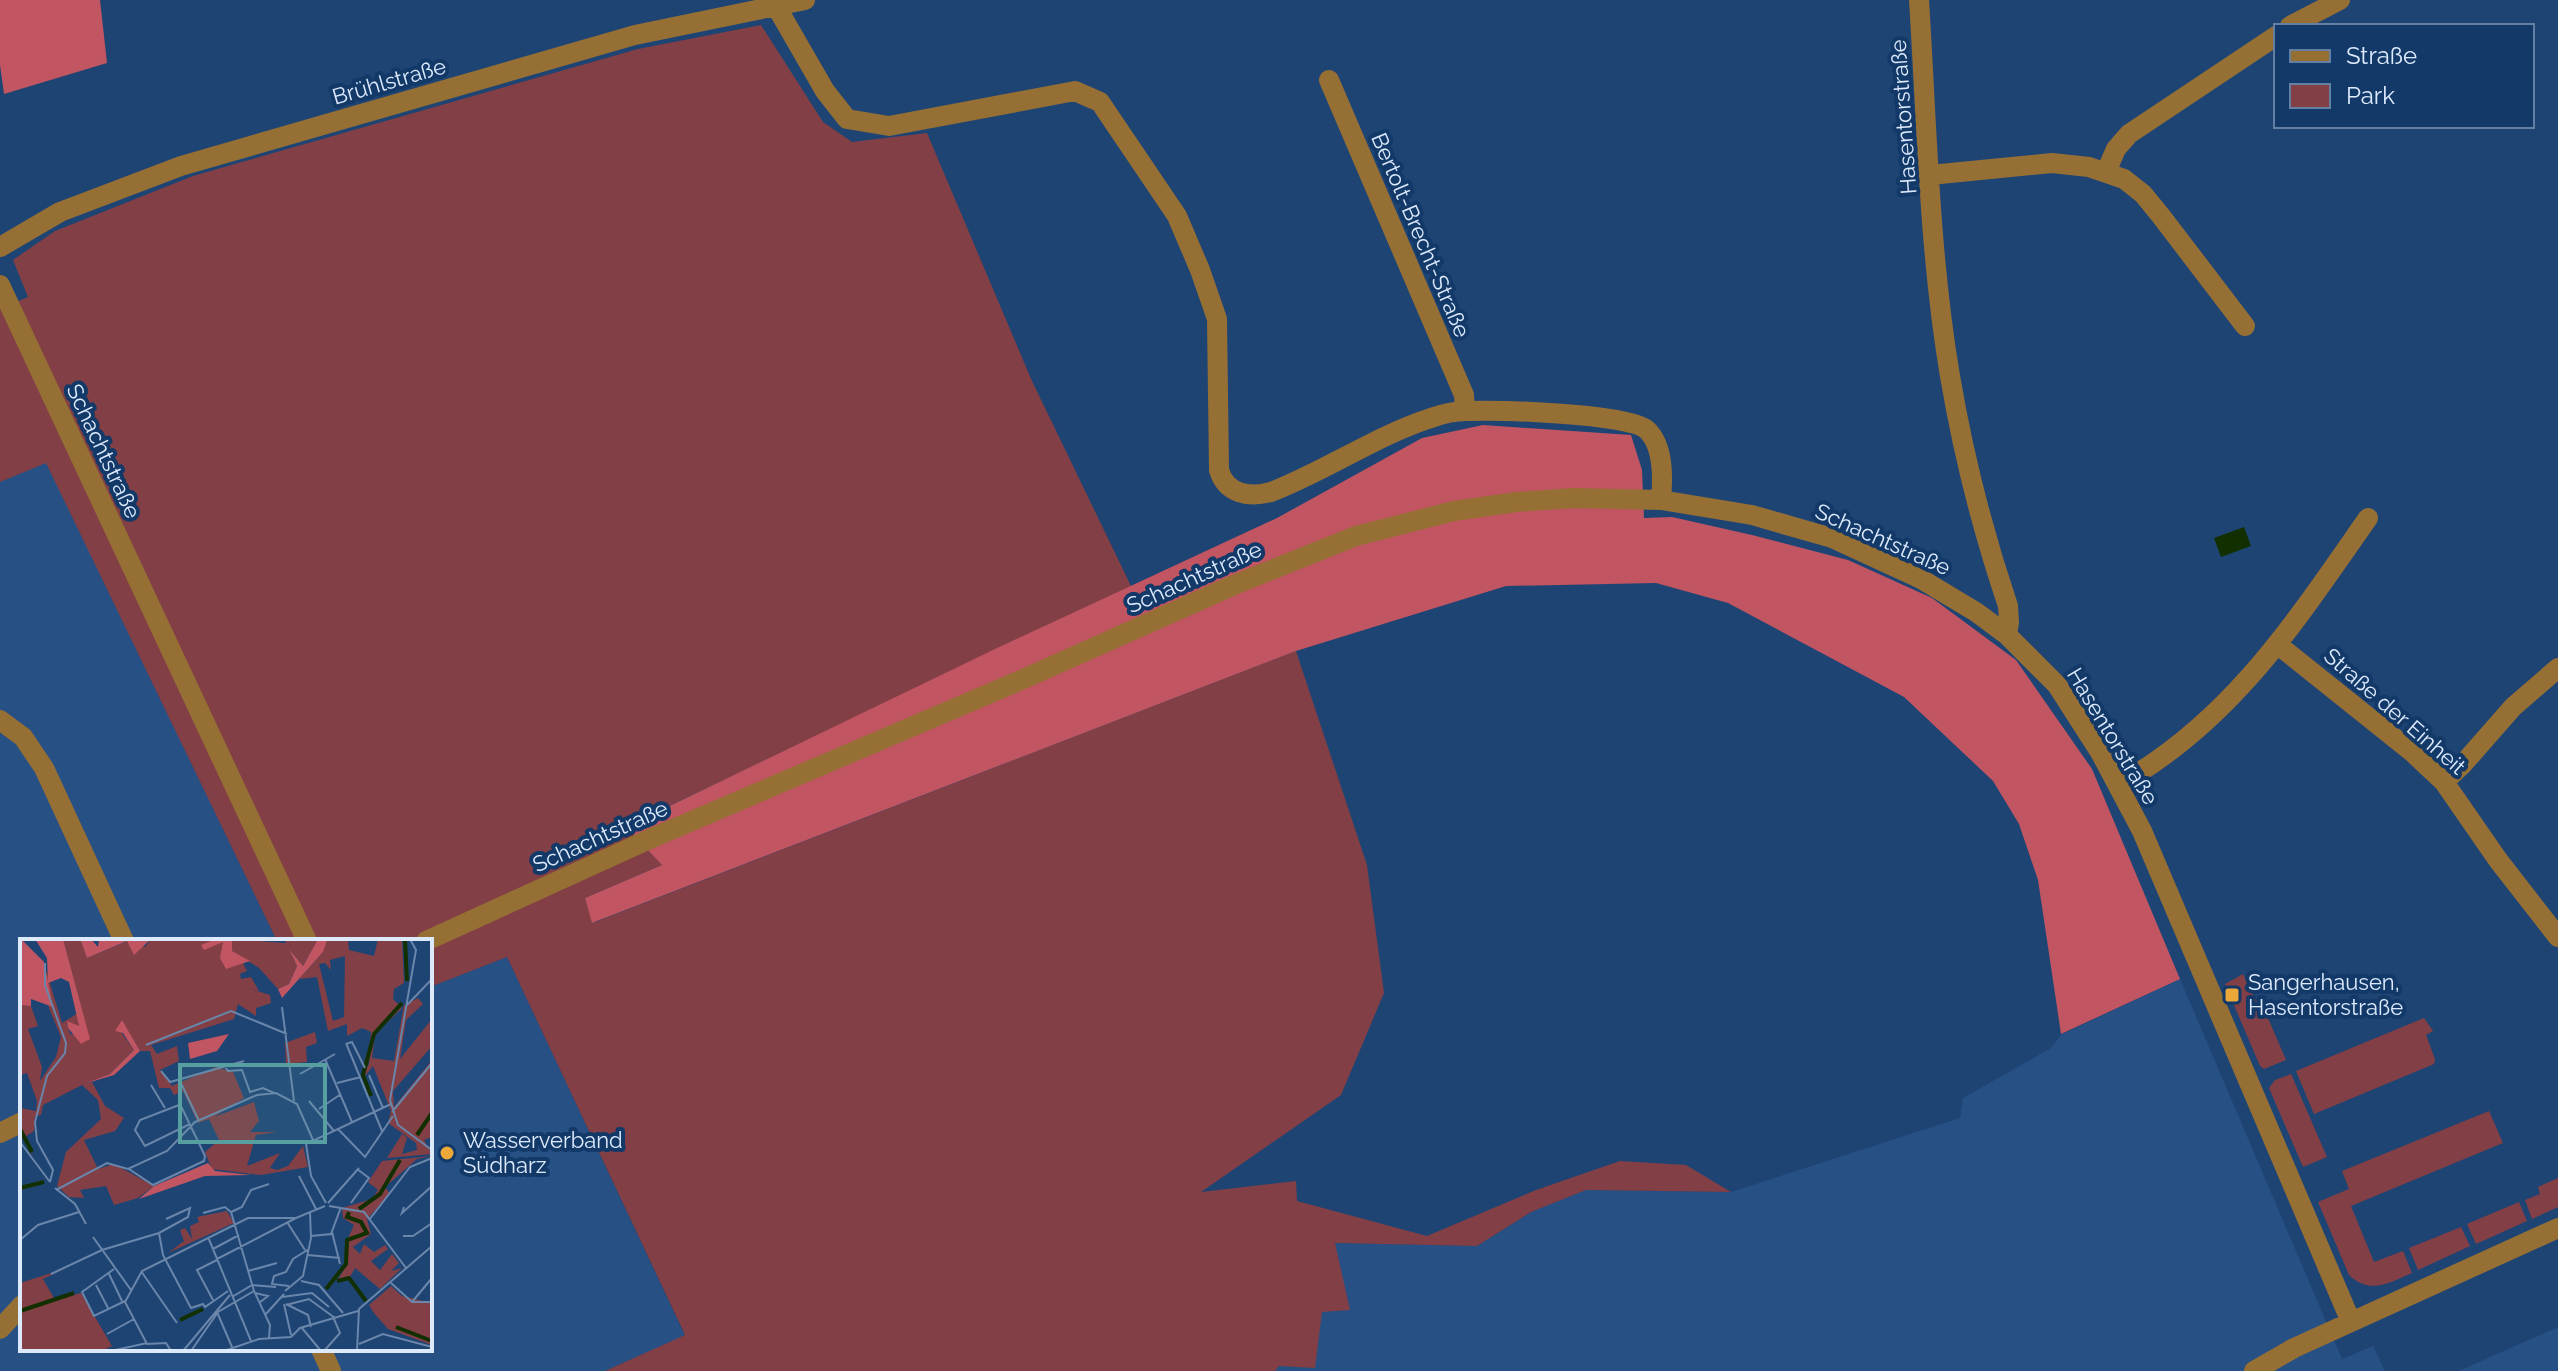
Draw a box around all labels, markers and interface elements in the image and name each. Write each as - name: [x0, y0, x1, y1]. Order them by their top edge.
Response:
- legend: [2274, 24, 2534, 128]
- street label: Hasentorstraße: [1885, 39, 1921, 195]
- text: Straße: [2346, 41, 2417, 70]
- street label: Brühlstraße: [329, 52, 449, 110]
- text: Park: [2346, 81, 2395, 110]
- street label: Bertolt-Brecht-Straße: [1366, 129, 1476, 341]
- street label: Schachtstraße: [62, 380, 146, 522]
- street label: Schachtstraße: [1811, 498, 1955, 580]
- street label: Schachtstraße: [1122, 536, 1266, 618]
- street label: Straße der Einheit: [2319, 642, 2472, 780]
- street label: Hasentorstraße: [2062, 663, 2164, 809]
- street label: Schachtstraße: [528, 795, 672, 877]
- inset map: [20, 939, 432, 1351]
- place label: Sangerhausen, Hasentorstraße: [2248, 969, 2403, 1020]
- marker: Sangerhausen, Hasentorstraße: [2223, 986, 2241, 1004]
- place label: Wasserverband Südharz: [463, 1127, 623, 1178]
- marker: Wasserverband Südharz: [438, 1144, 456, 1162]

